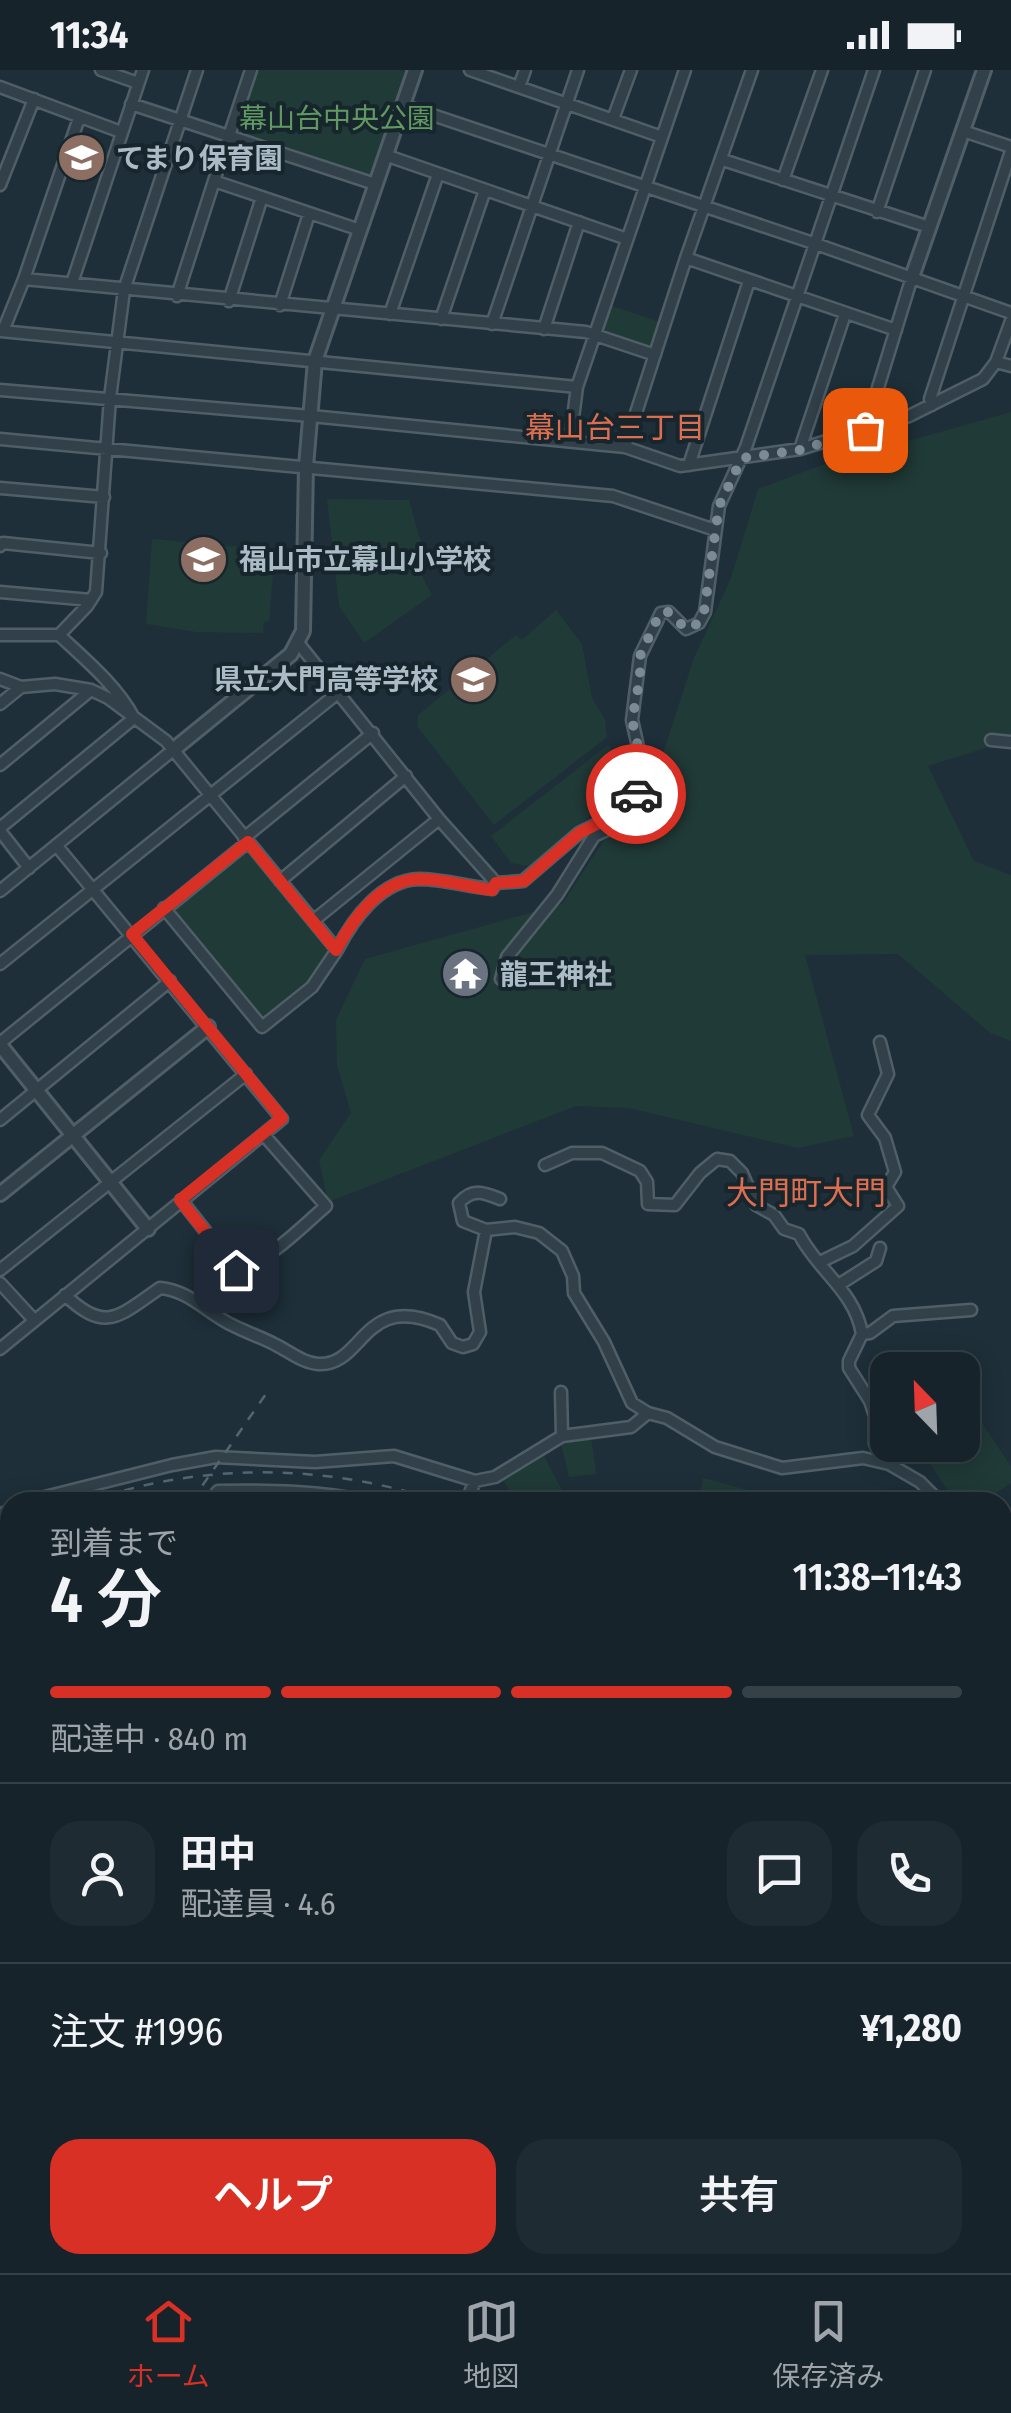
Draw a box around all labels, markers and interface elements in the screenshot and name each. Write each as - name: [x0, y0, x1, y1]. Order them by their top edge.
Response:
- text: 11:34: [50, 12, 128, 58]
- park label: 幕山台中央公園: [239, 102, 435, 135]
- school or university icon: てまり保育園: [55, 132, 107, 184]
- place label: てまり保育園: [116, 142, 283, 175]
- pin: [823, 388, 908, 473]
- icon: bag: [838, 403, 893, 458]
- district label: 幕山台三丁目: [525, 410, 705, 446]
- school or university icon: 福山市立幕山小学校: [178, 533, 230, 585]
- place label: 福山市立幕山小学校: [239, 543, 491, 576]
- school or university icon: 県立大門高等学校: [447, 653, 499, 705]
- place label: 県立大門高等学校: [214, 663, 438, 696]
- courier: [586, 744, 686, 844]
- icon: car: [609, 767, 664, 822]
- temple icon: 龍王神社: [439, 948, 491, 1000]
- place label: 龍王神社: [500, 958, 612, 991]
- district label: 大門町大門: [726, 1174, 886, 1212]
- pin: [194, 1228, 279, 1313]
- icon: home: [209, 1243, 264, 1298]
- north arrow: [870, 1352, 980, 1462]
- map controls: [870, 1352, 980, 1462]
- text: 到着まで: [50, 1524, 178, 1562]
- text: 11:38–11:43: [793, 1554, 962, 1600]
- text: 4 分: [50, 1561, 162, 1639]
- text: 配達中 · 840 m: [50, 1720, 248, 1758]
- button: person: [50, 1821, 155, 1926]
- button: chat: [727, 1821, 832, 1926]
- button: phone: [857, 1821, 962, 1926]
- text: 田中: [180, 1831, 256, 1877]
- text: 配達員 · 4.6: [180, 1885, 336, 1923]
- text: ¥1,280: [860, 2005, 962, 2051]
- text: 注文 #1996: [50, 2009, 223, 2055]
- button: ヘルプ: [50, 2139, 496, 2254]
- button: 共有: [516, 2139, 962, 2254]
- tab: ホーム: [127, 2294, 210, 2394]
- tab: 地図: [463, 2294, 519, 2394]
- tab: 保存済み: [772, 2294, 884, 2394]

